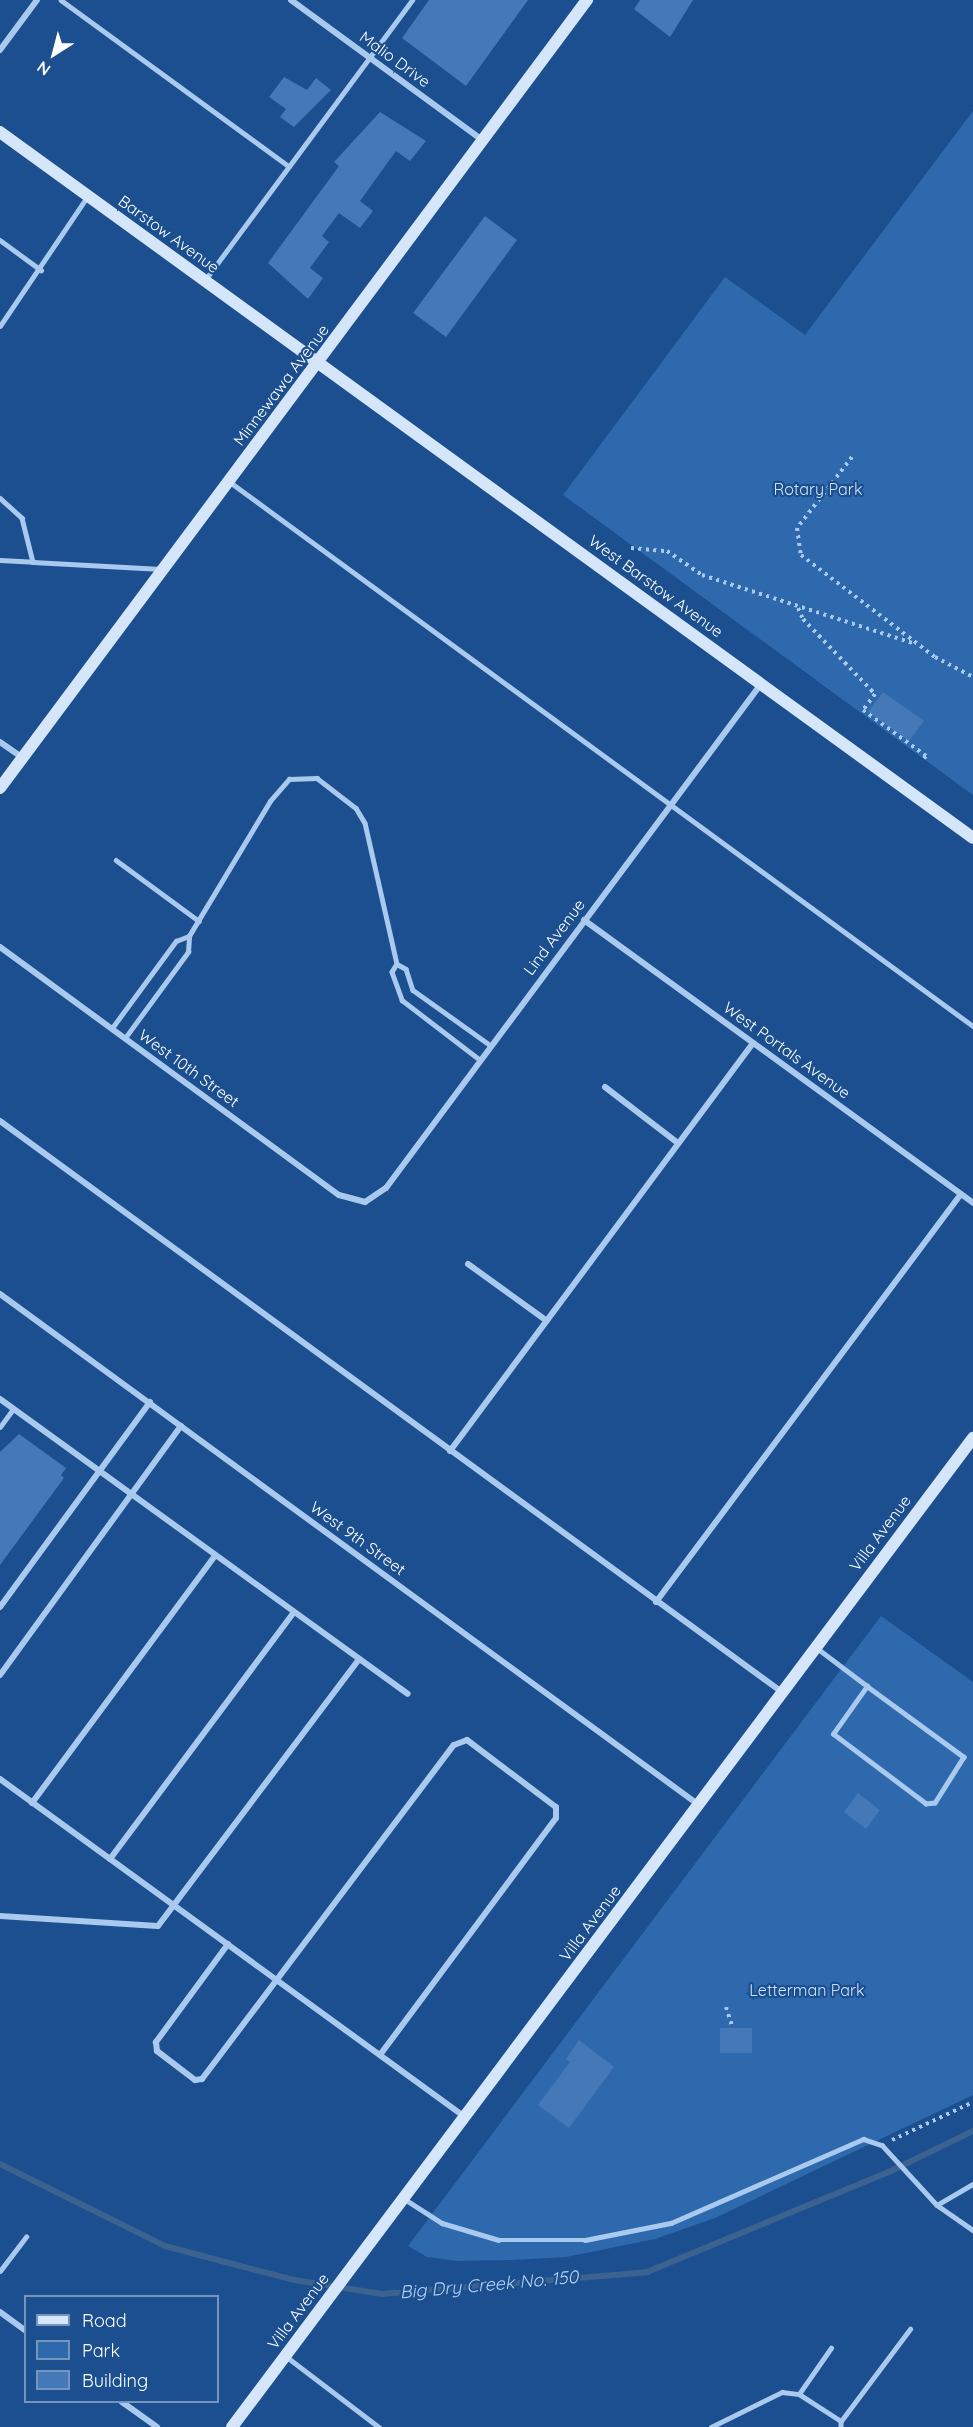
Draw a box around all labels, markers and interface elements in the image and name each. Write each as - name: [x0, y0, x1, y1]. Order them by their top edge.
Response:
- north arrow: [24, 24, 84, 84]
- street label: Malio Drive: [356, 27, 434, 91]
- text: N: [33, 57, 54, 80]
- street label: Barstow Avenue: [115, 191, 223, 277]
- street label: Minnewawa Avenue: [229, 321, 333, 449]
- park label: Rotary Park: [774, 479, 862, 499]
- street label: West Barstow Avenue: [585, 531, 727, 641]
- street label: Lind Avenue: [519, 895, 589, 979]
- street label: West Portals Avenue: [720, 998, 854, 1102]
- street label: West 10th Street: [135, 1025, 243, 1111]
- street label: Villa Avenue: [845, 1491, 915, 1575]
- street label: West 9th Street: [307, 1497, 409, 1579]
- street label: Villa Avenue: [555, 1881, 625, 1965]
- park label: Letterman Park: [749, 1980, 865, 2000]
- water label: Big Dry Creek No. 150: [399, 2266, 579, 2304]
- street label: Villa Avenue: [263, 2269, 333, 2353]
- legend: [24, 2295, 219, 2403]
- text: Road: [82, 2309, 127, 2332]
- text: Park: [82, 2339, 120, 2362]
- text: Building: [82, 2369, 148, 2392]

